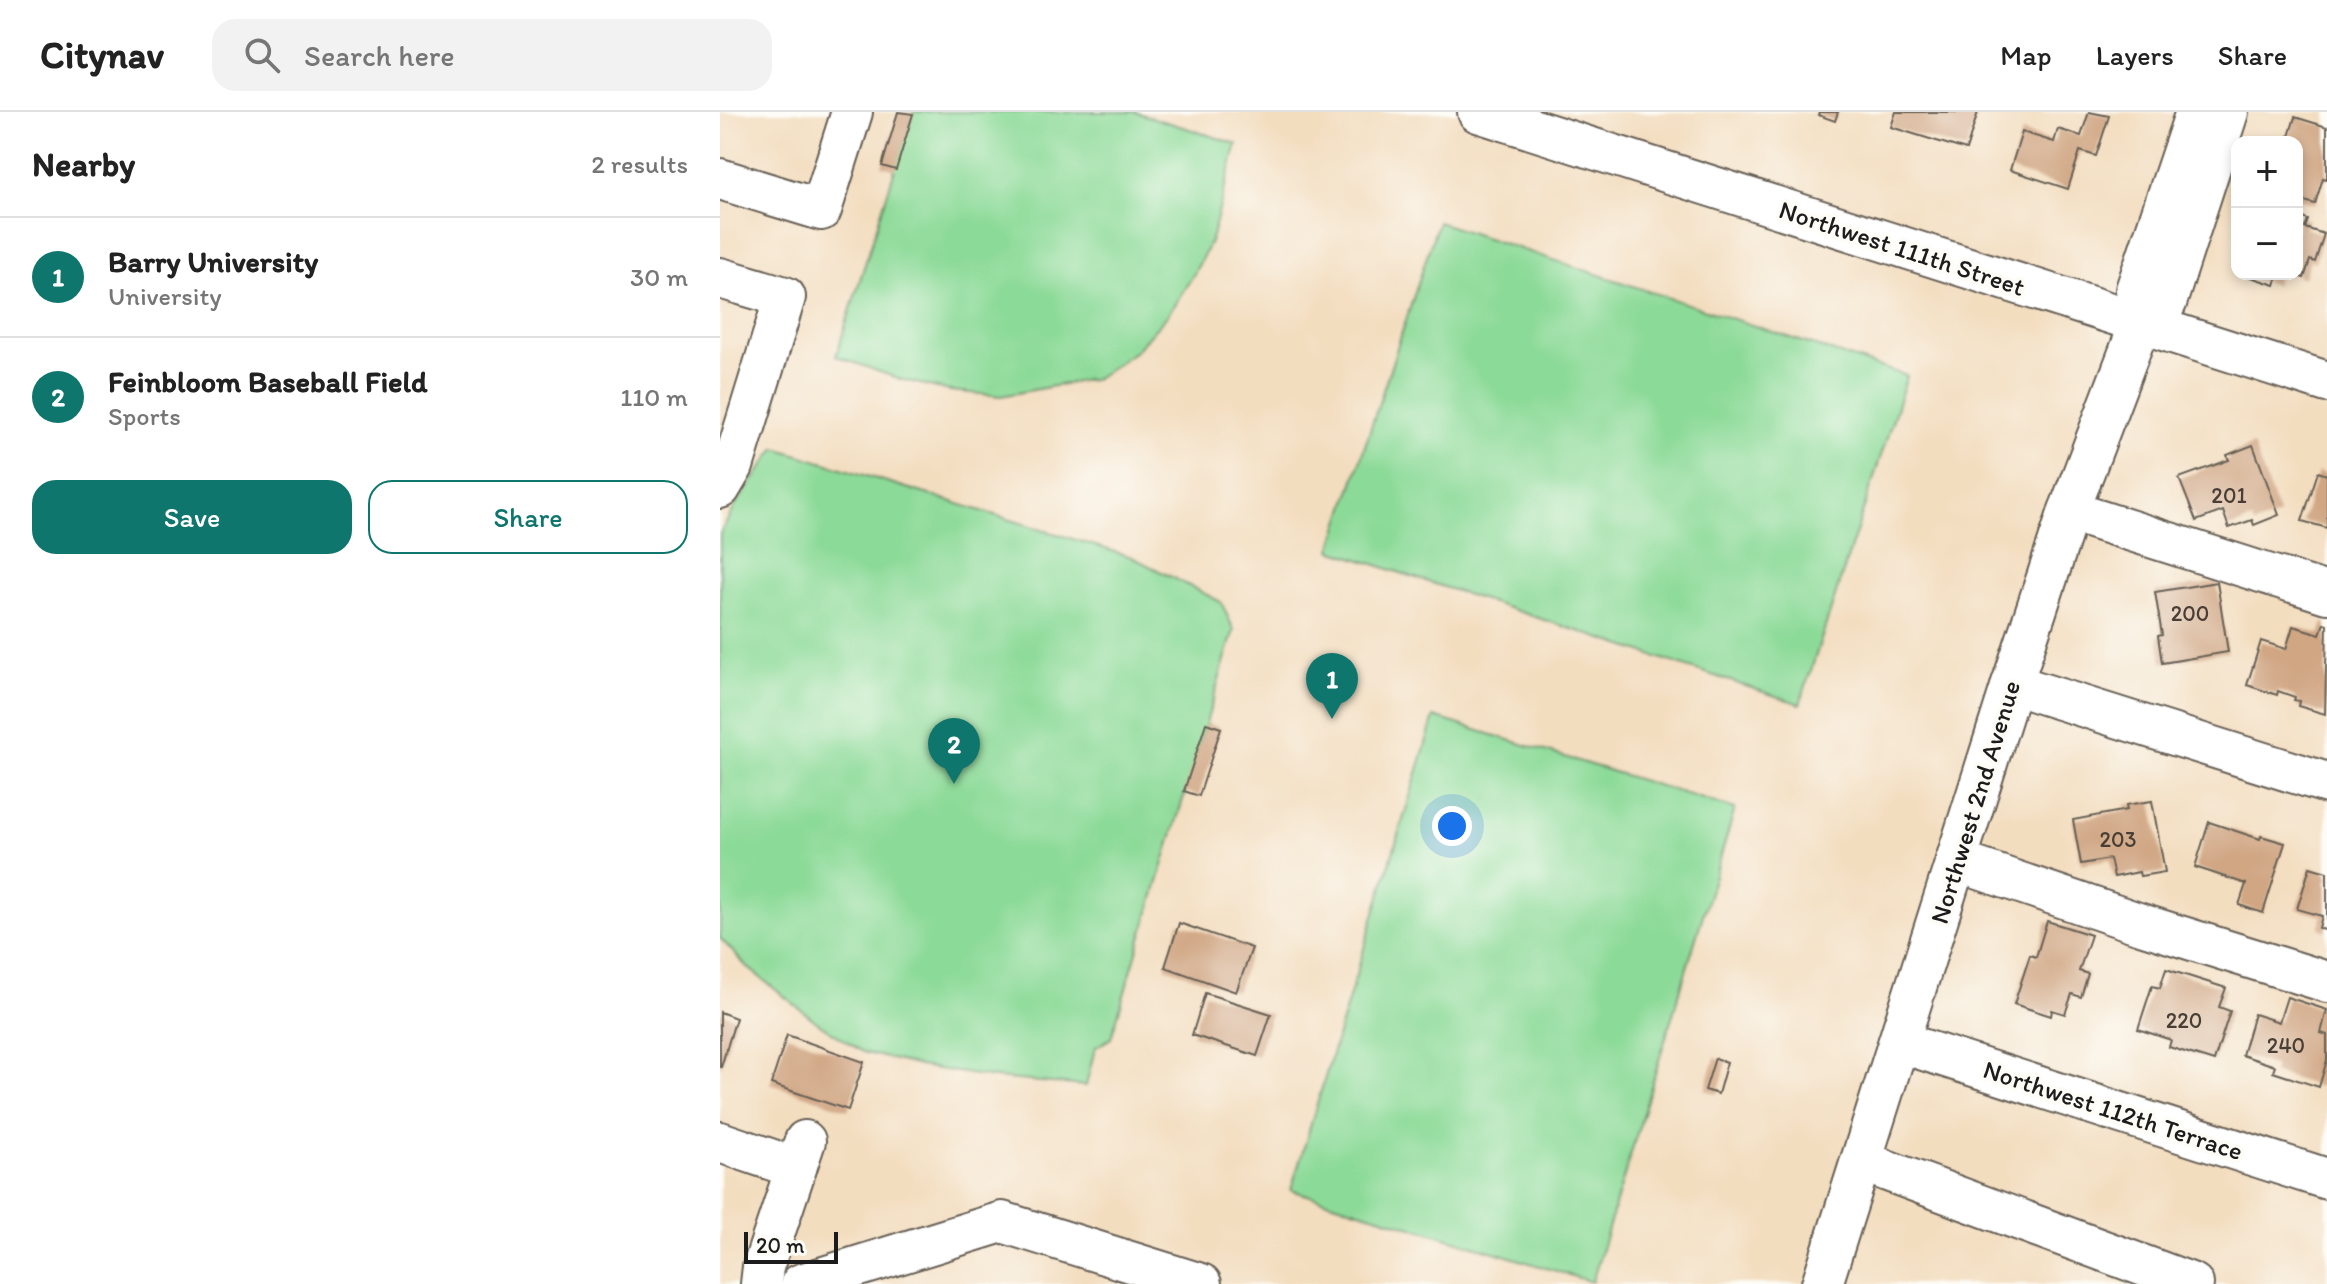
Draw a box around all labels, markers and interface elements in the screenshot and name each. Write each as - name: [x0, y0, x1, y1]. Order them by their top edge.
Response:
- search box: [212, 19, 772, 91]
- text: Citynav: [40, 32, 164, 78]
- icon: search: [240, 33, 284, 77]
- text: Search here: [304, 37, 455, 74]
- text: Map: [2000, 38, 2052, 72]
- text: Layers: [2096, 38, 2174, 72]
- text: Share: [2218, 38, 2287, 72]
- map controls: [2231, 136, 2303, 280]
- button: +: [2231, 136, 2303, 208]
- text: Nearby: [32, 144, 135, 185]
- text: 2 results: [591, 148, 688, 180]
- street label: Northwest 111th Street: [1775, 193, 2029, 303]
- button: −: [2231, 208, 2303, 280]
- text: Barry University: [108, 243, 318, 280]
- text: 1: [52, 261, 64, 293]
- text: 30 m: [630, 261, 688, 293]
- text: University: [108, 280, 222, 312]
- text: Feinbloom Baseball Field: [108, 363, 428, 400]
- text: 2: [51, 381, 65, 413]
- text: 110 m: [620, 381, 688, 413]
- text: Sports: [108, 400, 181, 432]
- button: Save: [32, 480, 352, 554]
- button: Share: [368, 480, 688, 554]
- house number: 201: [2211, 482, 2247, 509]
- house number: 200: [2171, 600, 2209, 627]
- pin: 1: [1306, 653, 1358, 719]
- street label: Northwest 2nd Avenue: [1923, 677, 2027, 927]
- pin: 2: [928, 718, 980, 784]
- your location: [1432, 806, 1472, 846]
- house number: 203: [2099, 826, 2137, 853]
- house number: 220: [2166, 1007, 2202, 1034]
- house number: 240: [2267, 1032, 2305, 1059]
- street label: Northwest 112th Terrace: [1979, 1053, 2247, 1167]
- scale bar: [744, 1228, 838, 1264]
- text: 20 m: [756, 1232, 805, 1259]

